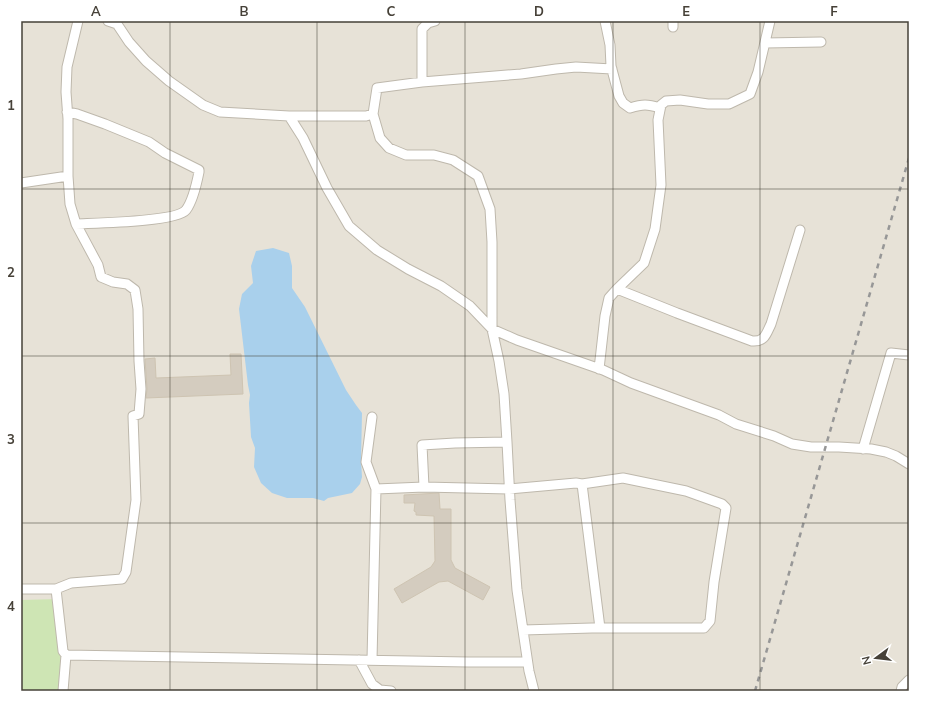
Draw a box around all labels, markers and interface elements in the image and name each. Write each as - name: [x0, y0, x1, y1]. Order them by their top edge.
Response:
- text: A: [91, 3, 101, 19]
- text: B: [240, 3, 249, 19]
- text: C: [387, 3, 396, 19]
- text: D: [534, 3, 544, 19]
- text: E: [682, 3, 690, 19]
- text: F: [830, 3, 838, 19]
- text: 1: [7, 97, 15, 113]
- text: 2: [7, 264, 15, 280]
- text: 3: [7, 431, 15, 447]
- text: 4: [7, 598, 15, 614]
- north arrow: [856, 638, 896, 678]
- text: N: [859, 655, 874, 666]

